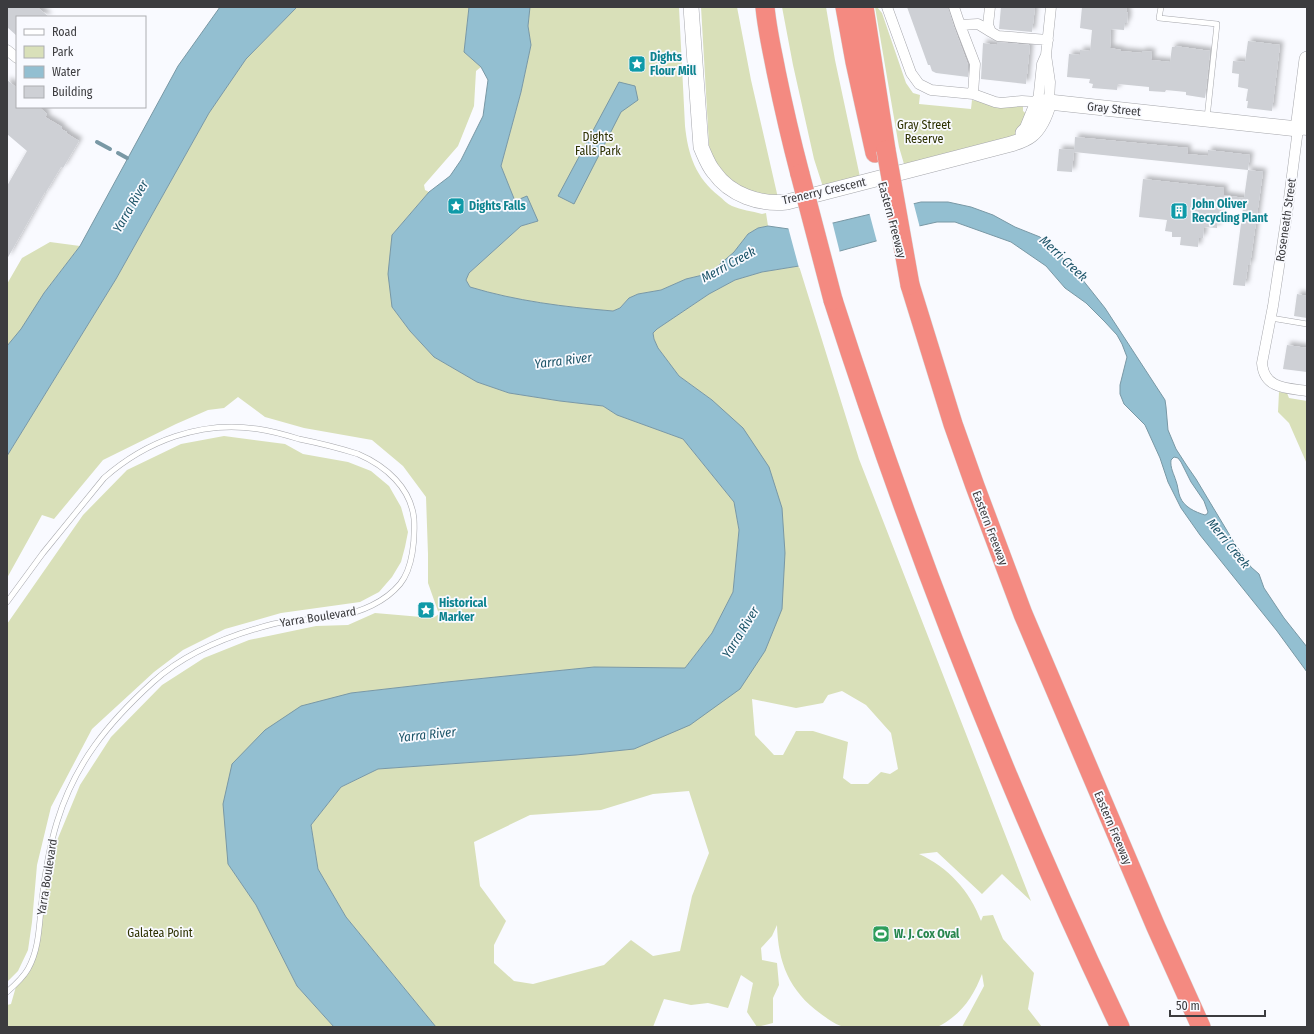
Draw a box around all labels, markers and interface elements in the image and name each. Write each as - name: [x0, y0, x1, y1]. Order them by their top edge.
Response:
- legend: [16, 16, 146, 108]
- text: Road: [52, 25, 77, 39]
- text: Park: [52, 45, 74, 59]
- place label: Dights Flour Mill: [650, 50, 697, 78]
- place icon: Dights Flour Mill: [627, 54, 647, 74]
- text: Water: [52, 65, 81, 79]
- text: Building: [52, 85, 93, 99]
- street label: Gray Street: [1086, 99, 1142, 119]
- park label: Gray Street Reserve: [897, 118, 951, 146]
- park label: Dights Falls Park: [575, 130, 621, 158]
- street label: Trenerry Crescent: [781, 175, 867, 207]
- water label: Yarra River: [110, 177, 152, 235]
- street label: Roseneath Street: [1273, 177, 1299, 263]
- street label: Eastern Freeway: [875, 180, 909, 260]
- place icon: Dights Falls: [446, 196, 466, 216]
- place label: John Oliver Recycling Plant: [1191, 197, 1269, 225]
- place label: Dights Falls: [469, 199, 526, 213]
- building icon: John Oliver Recycling Plant: [1169, 201, 1189, 221]
- water label: Merri Creek: [1037, 232, 1091, 285]
- water label: Merri Creek: [698, 243, 759, 285]
- water label: Yarra River: [534, 349, 593, 371]
- street label: Eastern Freeway: [969, 489, 1011, 568]
- water label: Merri Creek: [1204, 515, 1254, 572]
- place label: Historical Marker: [439, 596, 487, 624]
- place icon: Historical Marker: [416, 600, 436, 620]
- water label: Yarra River: [719, 603, 762, 661]
- street label: Yarra Boulevard: [279, 604, 357, 630]
- water label: Yarra River: [398, 724, 457, 745]
- street label: Eastern Freeway: [1091, 789, 1135, 868]
- street label: Yarra Boulevard: [34, 838, 60, 916]
- sports icon: W. J. Cox Oval: [871, 924, 891, 944]
- park label: Galatea Point: [127, 926, 193, 940]
- place label: W. J. Cox Oval: [894, 927, 960, 941]
- scale bar: [1170, 992, 1265, 1018]
- text: 50 m: [1176, 999, 1200, 1013]

